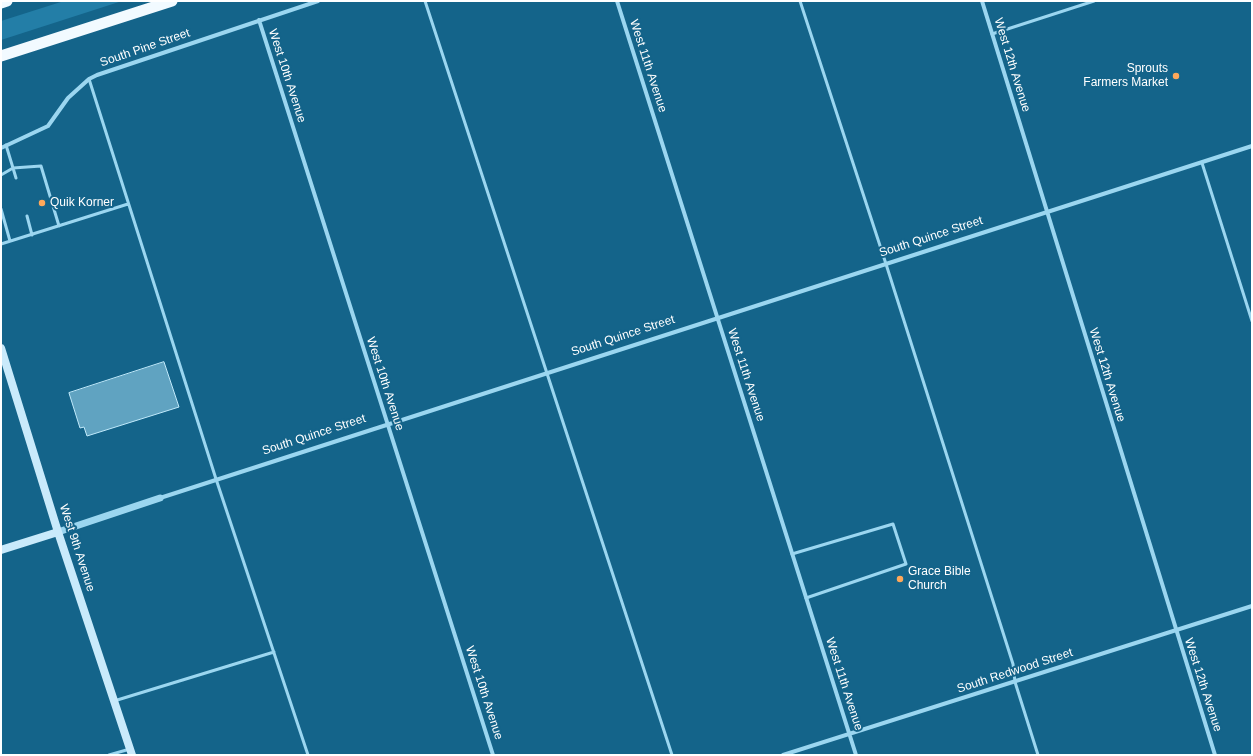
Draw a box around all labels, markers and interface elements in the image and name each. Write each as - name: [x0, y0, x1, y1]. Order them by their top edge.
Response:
- street label: West 12th Avenue: [991, 16, 1033, 114]
- street label: West 11th Avenue: [626, 18, 670, 114]
- street label: South Pine Street: [98, 26, 192, 70]
- street label: West 10th Avenue: [265, 27, 309, 125]
- place label: Sprouts Farmers Market: [1083, 62, 1168, 90]
- marker: Sprouts Farmers Market: [1171, 71, 1181, 81]
- place label: Quik Korner: [50, 196, 114, 210]
- marker: Quik Korner: [37, 198, 47, 208]
- street label: South Quince Street: [877, 213, 985, 261]
- street label: South Quince Street: [569, 312, 677, 360]
- street label: West 12th Avenue: [1086, 326, 1128, 424]
- street label: West 11th Avenue: [724, 327, 768, 423]
- street label: West 10th Avenue: [363, 335, 407, 433]
- street label: South Quince Street: [260, 411, 368, 459]
- street label: West 9th Avenue: [56, 503, 98, 593]
- place label: Grace Bible Church: [908, 565, 971, 593]
- marker: Grace Bible Church: [895, 574, 905, 584]
- street label: West 11th Avenue: [822, 636, 866, 732]
- street label: West 12th Avenue: [1181, 636, 1225, 734]
- street label: West 10th Avenue: [462, 644, 506, 742]
- street label: South Redwood Street: [955, 645, 1075, 697]

